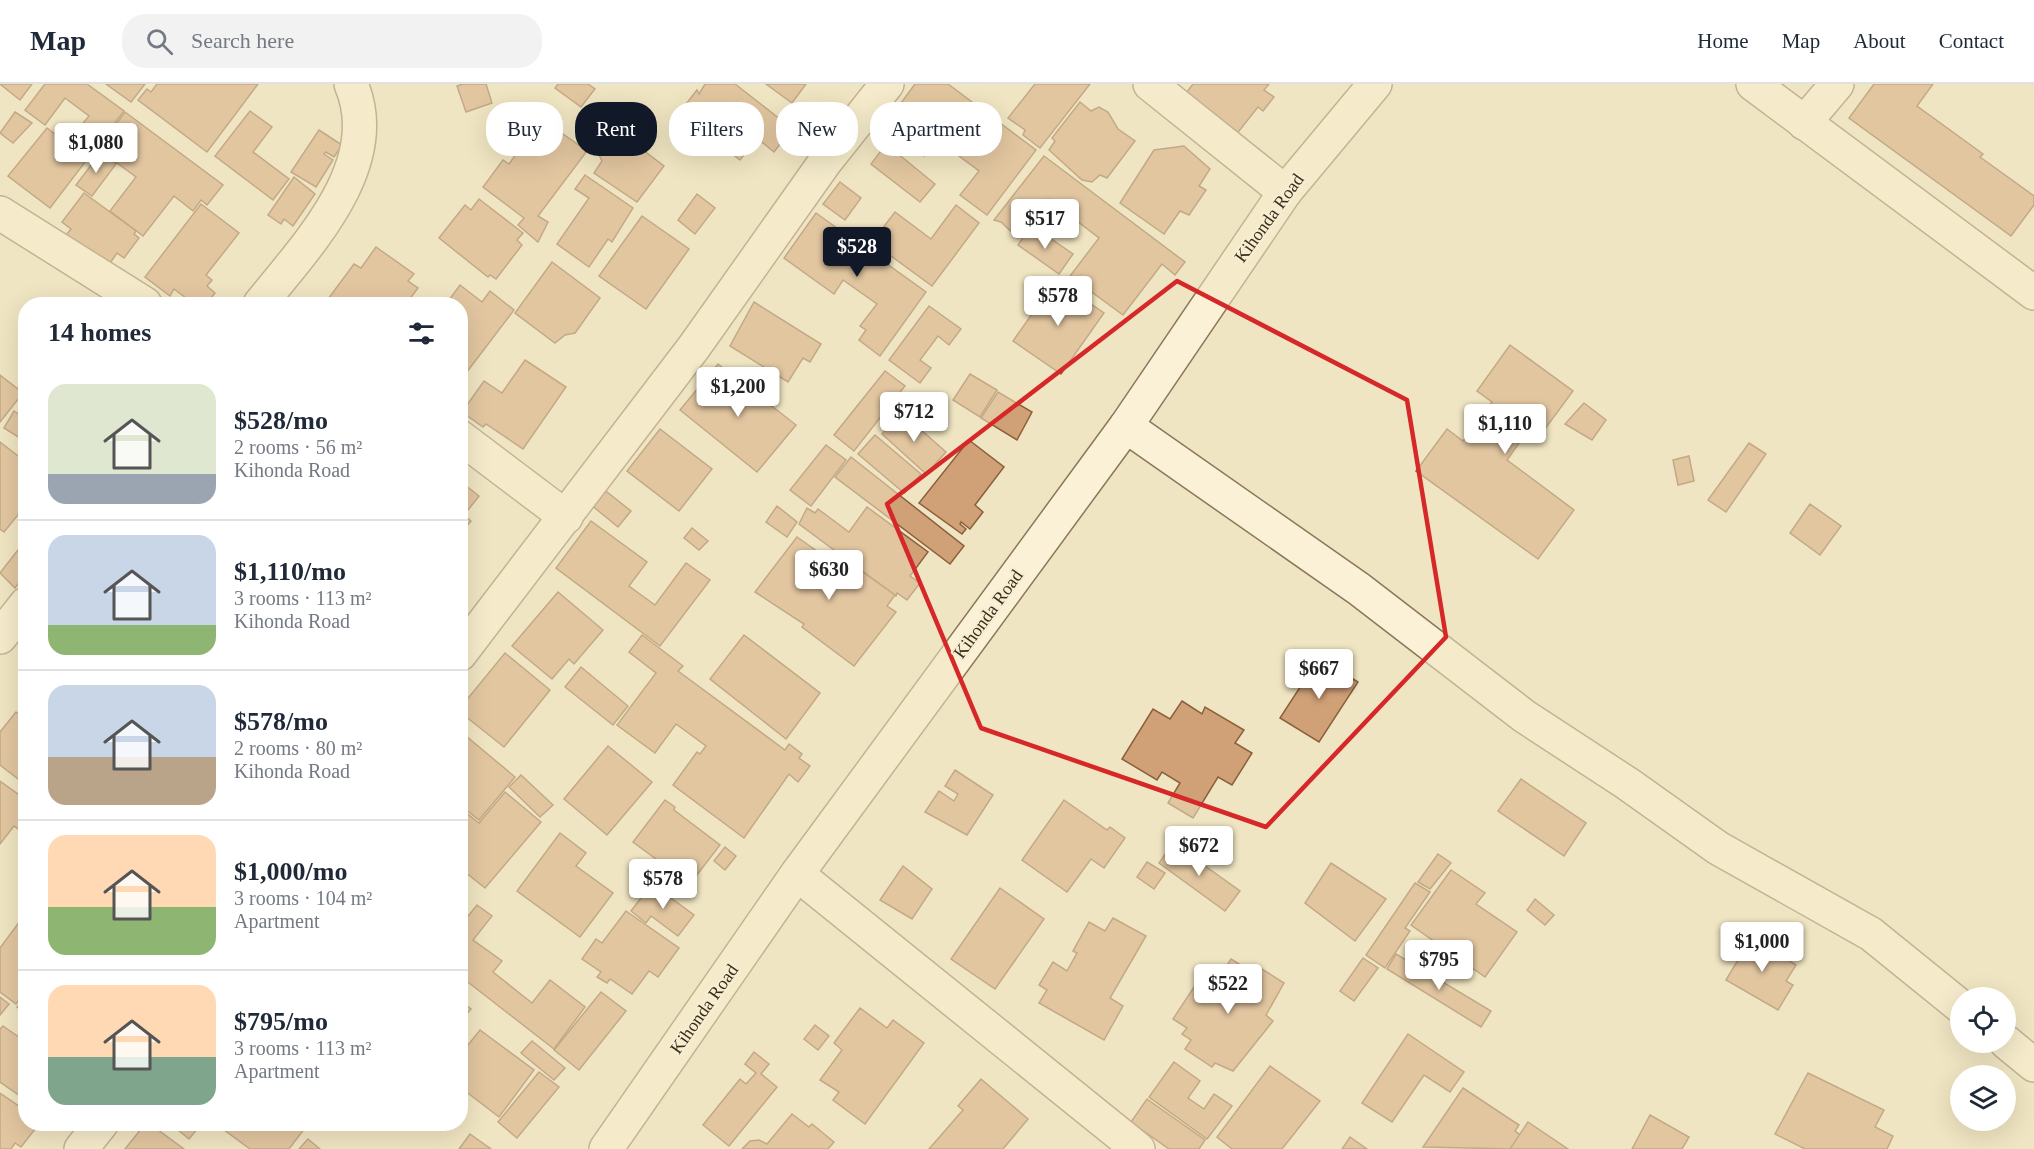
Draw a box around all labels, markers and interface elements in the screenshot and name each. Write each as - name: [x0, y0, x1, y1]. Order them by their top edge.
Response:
- search box: [122, 14, 542, 68]
- text: Map: [30, 25, 86, 56]
- icon: search: [143, 25, 176, 58]
- text: Search here: [191, 28, 294, 53]
- text: Home: [1697, 29, 1749, 53]
- text: Map: [1782, 29, 1820, 53]
- text: About: [1853, 29, 1906, 53]
- text: Contact: [1939, 29, 2004, 53]
- chip: Buy: [486, 102, 563, 156]
- chip: Rent: [575, 102, 657, 156]
- chip: Filters: [669, 102, 764, 156]
- chip: New: [776, 102, 858, 156]
- chip: Apartment: [870, 102, 1002, 156]
- pin: $1,080: [47, 123, 145, 174]
- text: $1,080: [69, 131, 124, 153]
- street label: Kihonda Road: [1230, 170, 1308, 266]
- pin: $517: [1009, 199, 1081, 250]
- text: $517: [1025, 207, 1065, 229]
- pin: $528: [821, 227, 893, 278]
- text: $528: [837, 235, 877, 257]
- pin: $578: [1022, 276, 1094, 327]
- text: $578: [1038, 284, 1078, 306]
- icon: filters: [405, 317, 438, 350]
- text: 14 homes: [48, 318, 151, 347]
- pin: $1,200: [689, 367, 787, 418]
- text: $1,200: [711, 375, 766, 397]
- pin: $712: [878, 392, 950, 443]
- text: $712: [894, 400, 934, 422]
- pin: $1,110: [1456, 404, 1554, 455]
- text: $528/mo: [234, 406, 328, 435]
- icon: home: [96, 408, 168, 480]
- text: $1,110: [1478, 412, 1532, 434]
- text: 2 rooms · 56 m²: [234, 436, 362, 458]
- text: Kihonda Road: [234, 459, 350, 481]
- pin: $630: [793, 550, 865, 601]
- text: $1,110/mo: [234, 557, 346, 586]
- text: $630: [809, 558, 849, 580]
- icon: home: [96, 559, 168, 631]
- street label: Kihonda Road: [949, 566, 1027, 662]
- text: 3 rooms · 113 m²: [234, 587, 371, 609]
- text: Kihonda Road: [234, 610, 350, 632]
- pin: $667: [1283, 649, 1355, 700]
- text: $667: [1299, 657, 1339, 679]
- text: $578/mo: [234, 707, 328, 736]
- icon: home: [96, 709, 168, 781]
- text: 2 rooms · 80 m²: [234, 737, 362, 759]
- text: Kihonda Road: [234, 760, 350, 782]
- pin: $672: [1163, 826, 1235, 877]
- text: $672: [1179, 834, 1219, 856]
- text: $1,000/mo: [234, 857, 347, 886]
- icon: home: [96, 859, 168, 931]
- pin: $578: [627, 859, 699, 910]
- text: $578: [643, 867, 683, 889]
- text: 3 rooms · 104 m²: [234, 887, 372, 909]
- text: Apartment: [234, 910, 320, 932]
- pin: $1,000: [1713, 922, 1811, 973]
- text: $1,000: [1735, 930, 1790, 952]
- pin: $795: [1403, 940, 1475, 991]
- text: $795: [1419, 948, 1459, 970]
- street label: Kihonda Road: [666, 960, 742, 1058]
- pin: $522: [1192, 964, 1264, 1015]
- text: $522: [1208, 972, 1248, 994]
- map controls: [1950, 987, 2016, 1131]
- button: locate: [1950, 987, 2016, 1053]
- text: $795/mo: [234, 1007, 328, 1036]
- icon: home: [96, 1009, 168, 1081]
- text: 3 rooms · 113 m²: [234, 1037, 371, 1059]
- text: Apartment: [234, 1060, 320, 1082]
- button: layers: [1950, 1065, 2016, 1131]

